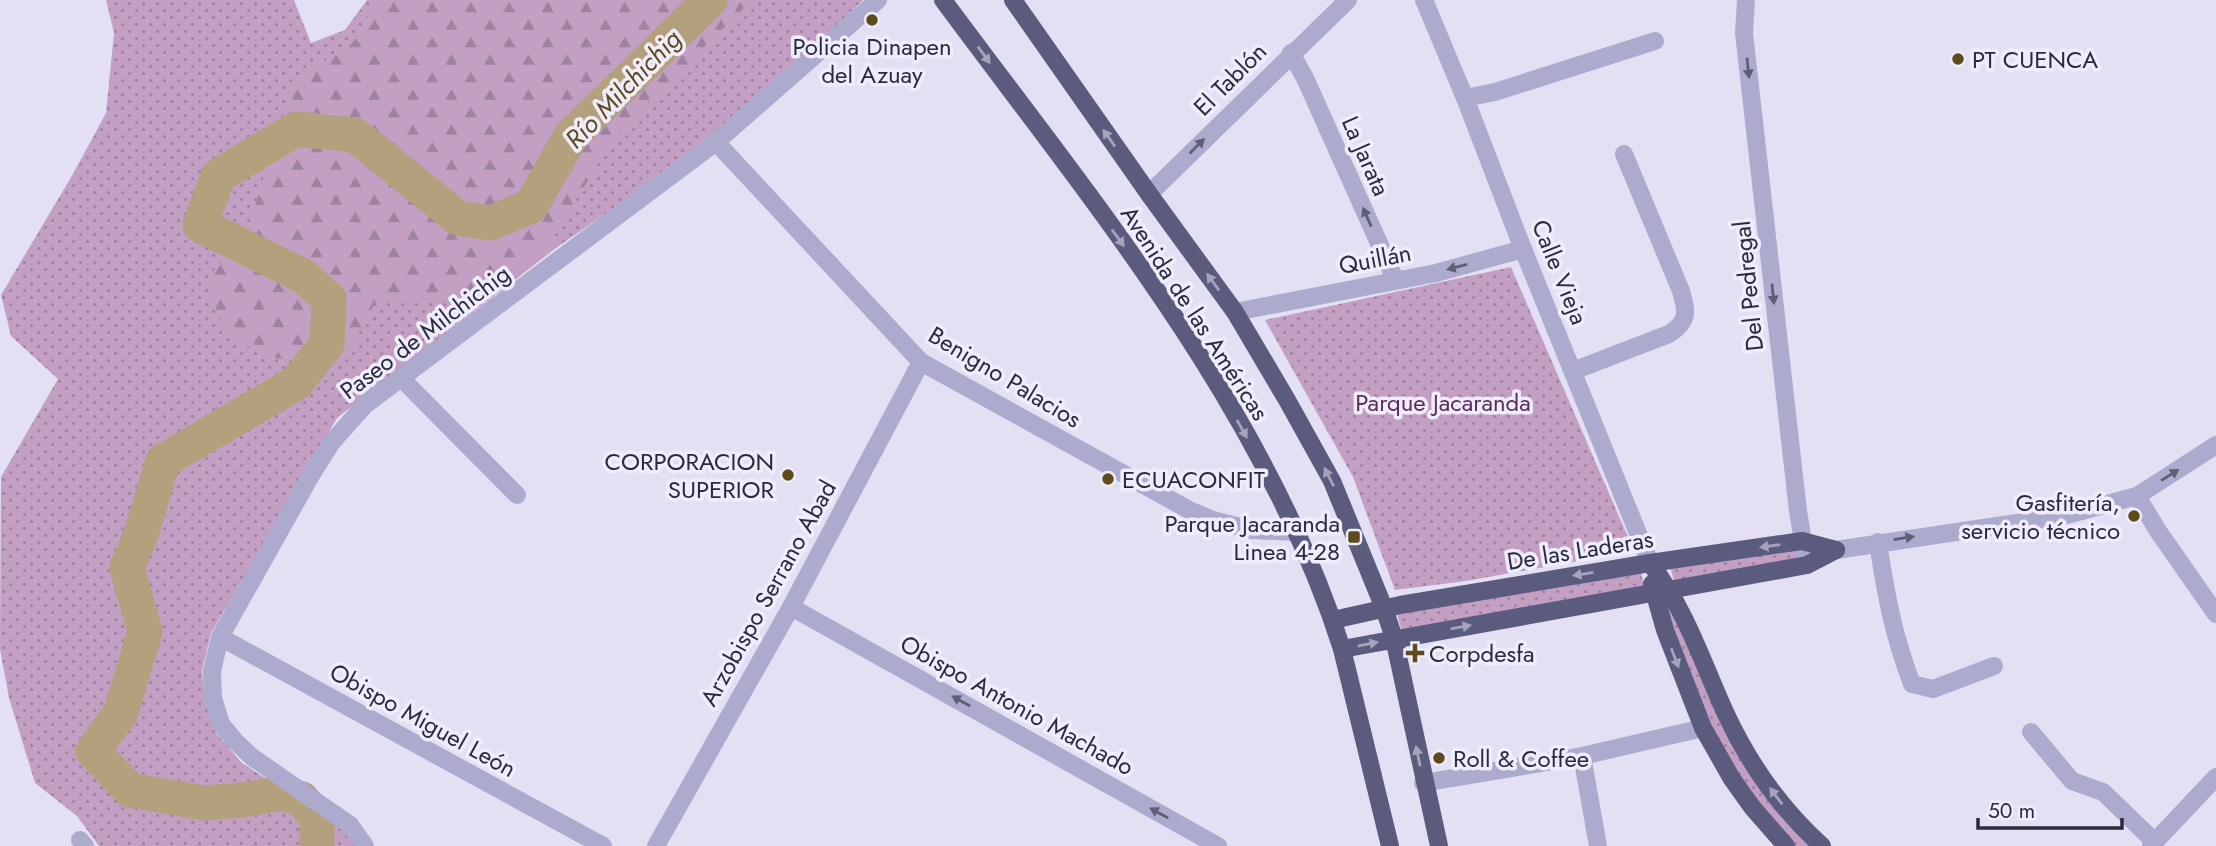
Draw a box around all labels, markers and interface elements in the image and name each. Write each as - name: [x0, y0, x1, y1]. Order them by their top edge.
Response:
- marker: Policia Dinapen del Azuay: [864, 12, 880, 28]
- water label: Río Milchichig: [556, 21, 690, 157]
- place label: Policia Dinapen del Azuay: [792, 29, 952, 92]
- street label: El Tablón: [1185, 34, 1275, 124]
- place label: PT CUENCA: [1972, 42, 2098, 77]
- one-way arrow: [976, 46, 990, 64]
- marker: PT CUENCA: [1950, 51, 1966, 67]
- one-way arrow: [1742, 57, 1753, 79]
- street label: La Jarata: [1333, 111, 1399, 201]
- one-way arrow: [1102, 129, 1116, 147]
- one-way arrow: [1189, 138, 1205, 154]
- street label: Avenida de las Américas: [1112, 199, 1278, 427]
- one-way arrow: [1361, 207, 1373, 227]
- street label: Calle Vieja: [1523, 214, 1597, 330]
- street label: Del Pedregal: [1724, 219, 1772, 353]
- one-way arrow: [1111, 229, 1125, 247]
- street label: Quillán: [1336, 235, 1414, 283]
- street label: Paseo de Milchichig: [333, 256, 517, 408]
- one-way arrow: [1446, 263, 1467, 273]
- one-way arrow: [1205, 273, 1220, 291]
- one-way arrow: [1768, 283, 1779, 305]
- street label: Benigno Palacios: [922, 318, 1088, 436]
- park label: Parque Jacaranda: [1355, 385, 1531, 420]
- one-way arrow: [1236, 419, 1248, 439]
- place label: CORPORACION SUPERIOR: [605, 444, 775, 507]
- place label: ECUACONFIT: [1122, 462, 1265, 497]
- marker: CORPORACION SUPERIOR: [780, 467, 796, 483]
- one-way arrow: [1323, 467, 1334, 487]
- one-way arrow: [2160, 468, 2180, 481]
- marker: ECUACONFIT: [1100, 471, 1116, 487]
- street label: Arzobispo Serrano Abad: [691, 474, 845, 712]
- place label: Gasfitería, servicio técnico: [1961, 485, 2120, 548]
- place label: Parque Jacaranda Linea 4-28: [1164, 506, 1340, 569]
- marker: Gasfitería, servicio técnico: [2126, 508, 2142, 524]
- street label: De las Laderas: [1504, 521, 1656, 579]
- marker: Parque Jacaranda Linea 4-28: [1346, 529, 1362, 545]
- one-way arrow: [1893, 533, 1915, 544]
- one-way arrow: [1759, 541, 1781, 552]
- one-way arrow: [1572, 569, 1594, 580]
- one-way arrow: [1450, 621, 1472, 632]
- street label: Obispo Antonio Machado: [894, 626, 1140, 784]
- place label: Corpdesfa: [1429, 636, 1535, 671]
- one-way arrow: [1357, 638, 1379, 649]
- marker: Corpdesfa: [1407, 645, 1423, 661]
- one-way arrow: [1670, 647, 1681, 668]
- street label: Obispo Miguel León: [323, 654, 523, 786]
- one-way arrow: [951, 695, 970, 707]
- place label: Roll & Coffee: [1453, 741, 1589, 776]
- one-way arrow: [1412, 745, 1423, 767]
- marker: Roll & Coffee: [1431, 750, 1447, 766]
- scale bar: [1978, 786, 2122, 830]
- one-way arrow: [1770, 787, 1784, 805]
- text: 50 m: [1988, 796, 2035, 826]
- one-way arrow: [1149, 807, 1169, 819]

